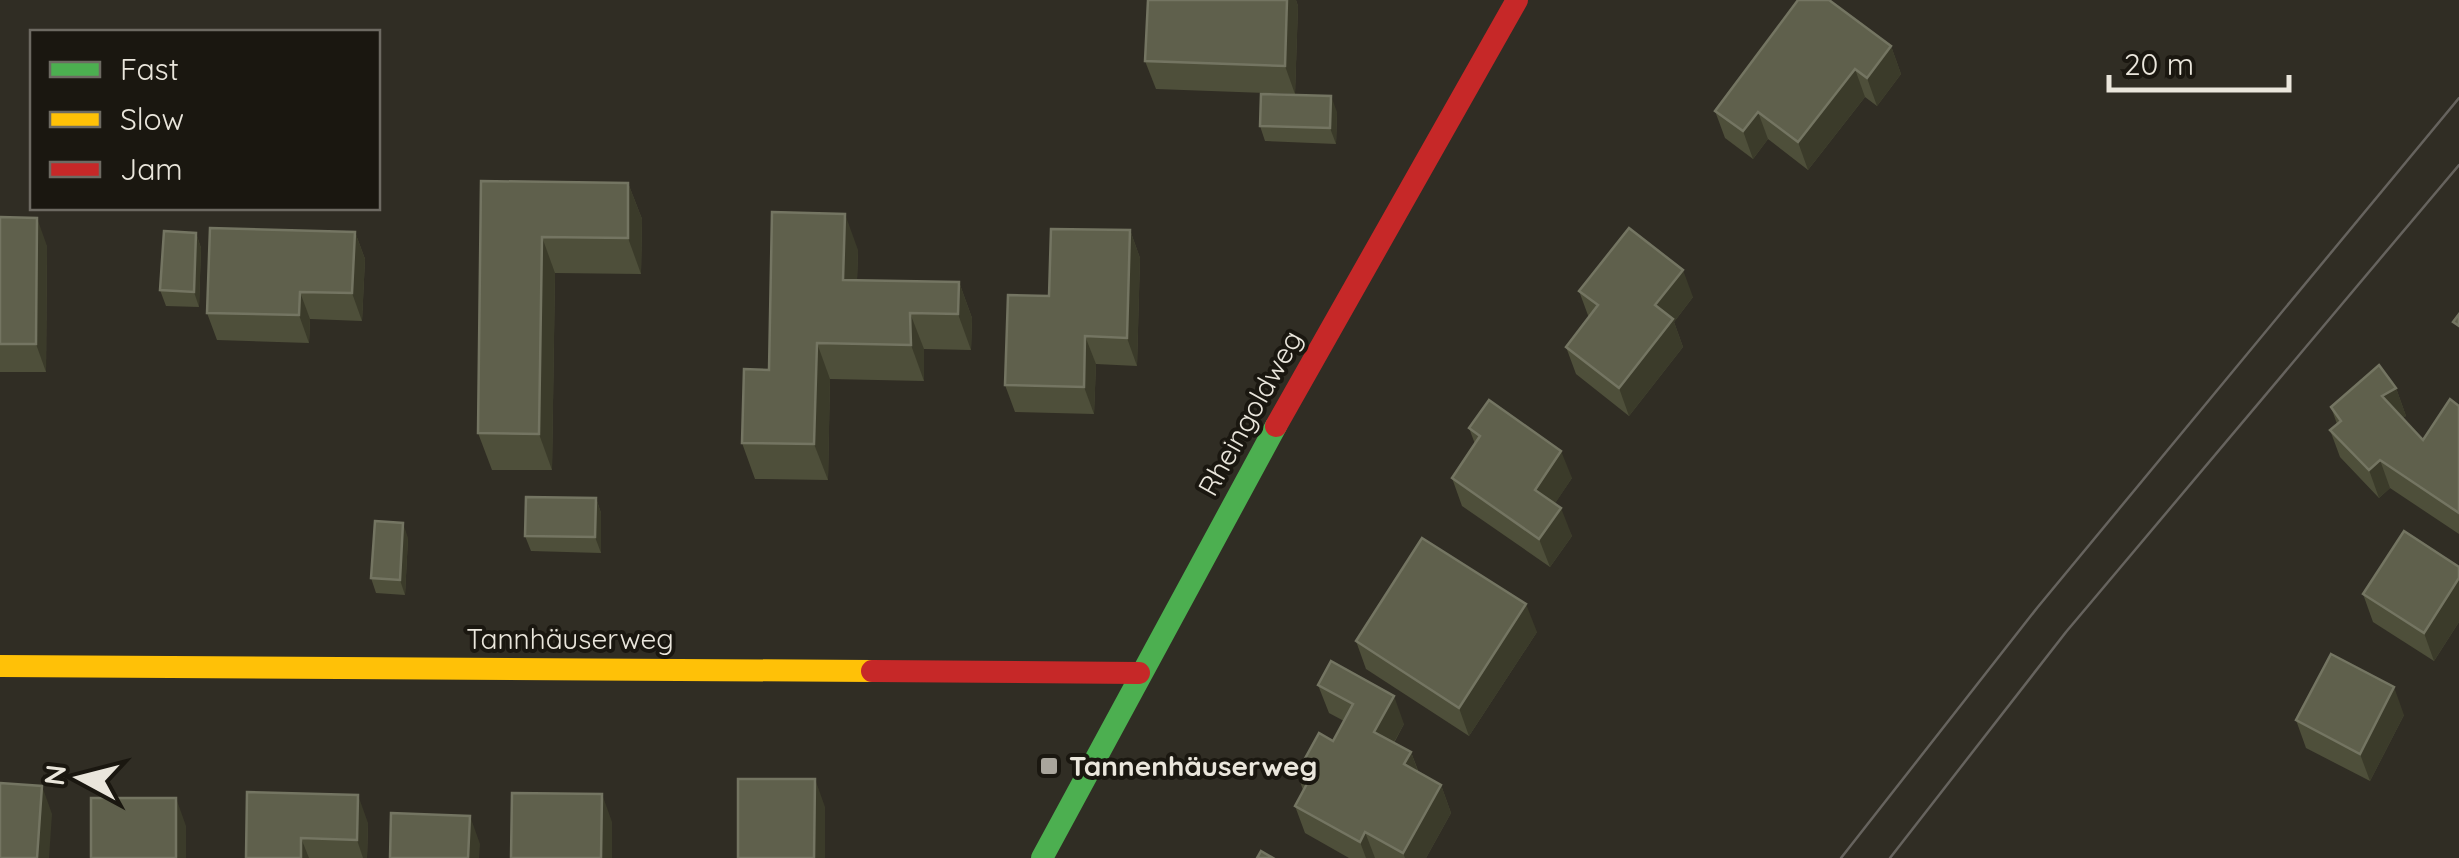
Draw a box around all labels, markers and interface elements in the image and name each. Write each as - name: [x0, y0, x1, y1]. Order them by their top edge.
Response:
- legend: [30, 30, 380, 210]
- scale bar: [2109, 30, 2289, 92]
- text: 20 m: [2124, 45, 2194, 83]
- text: Fast: [120, 50, 179, 88]
- text: Slow: [120, 100, 184, 138]
- text: Jam: [120, 150, 183, 188]
- street label: Rheingoldweg: [1190, 324, 1309, 502]
- street label: Tannhäuserweg: [466, 621, 674, 656]
- north arrow: [30, 728, 130, 828]
- place label: Tannenhäuserweg: [1069, 748, 1317, 783]
- marker: Tannenhäuserweg: [1038, 755, 1060, 777]
- text: N: [36, 763, 73, 787]

